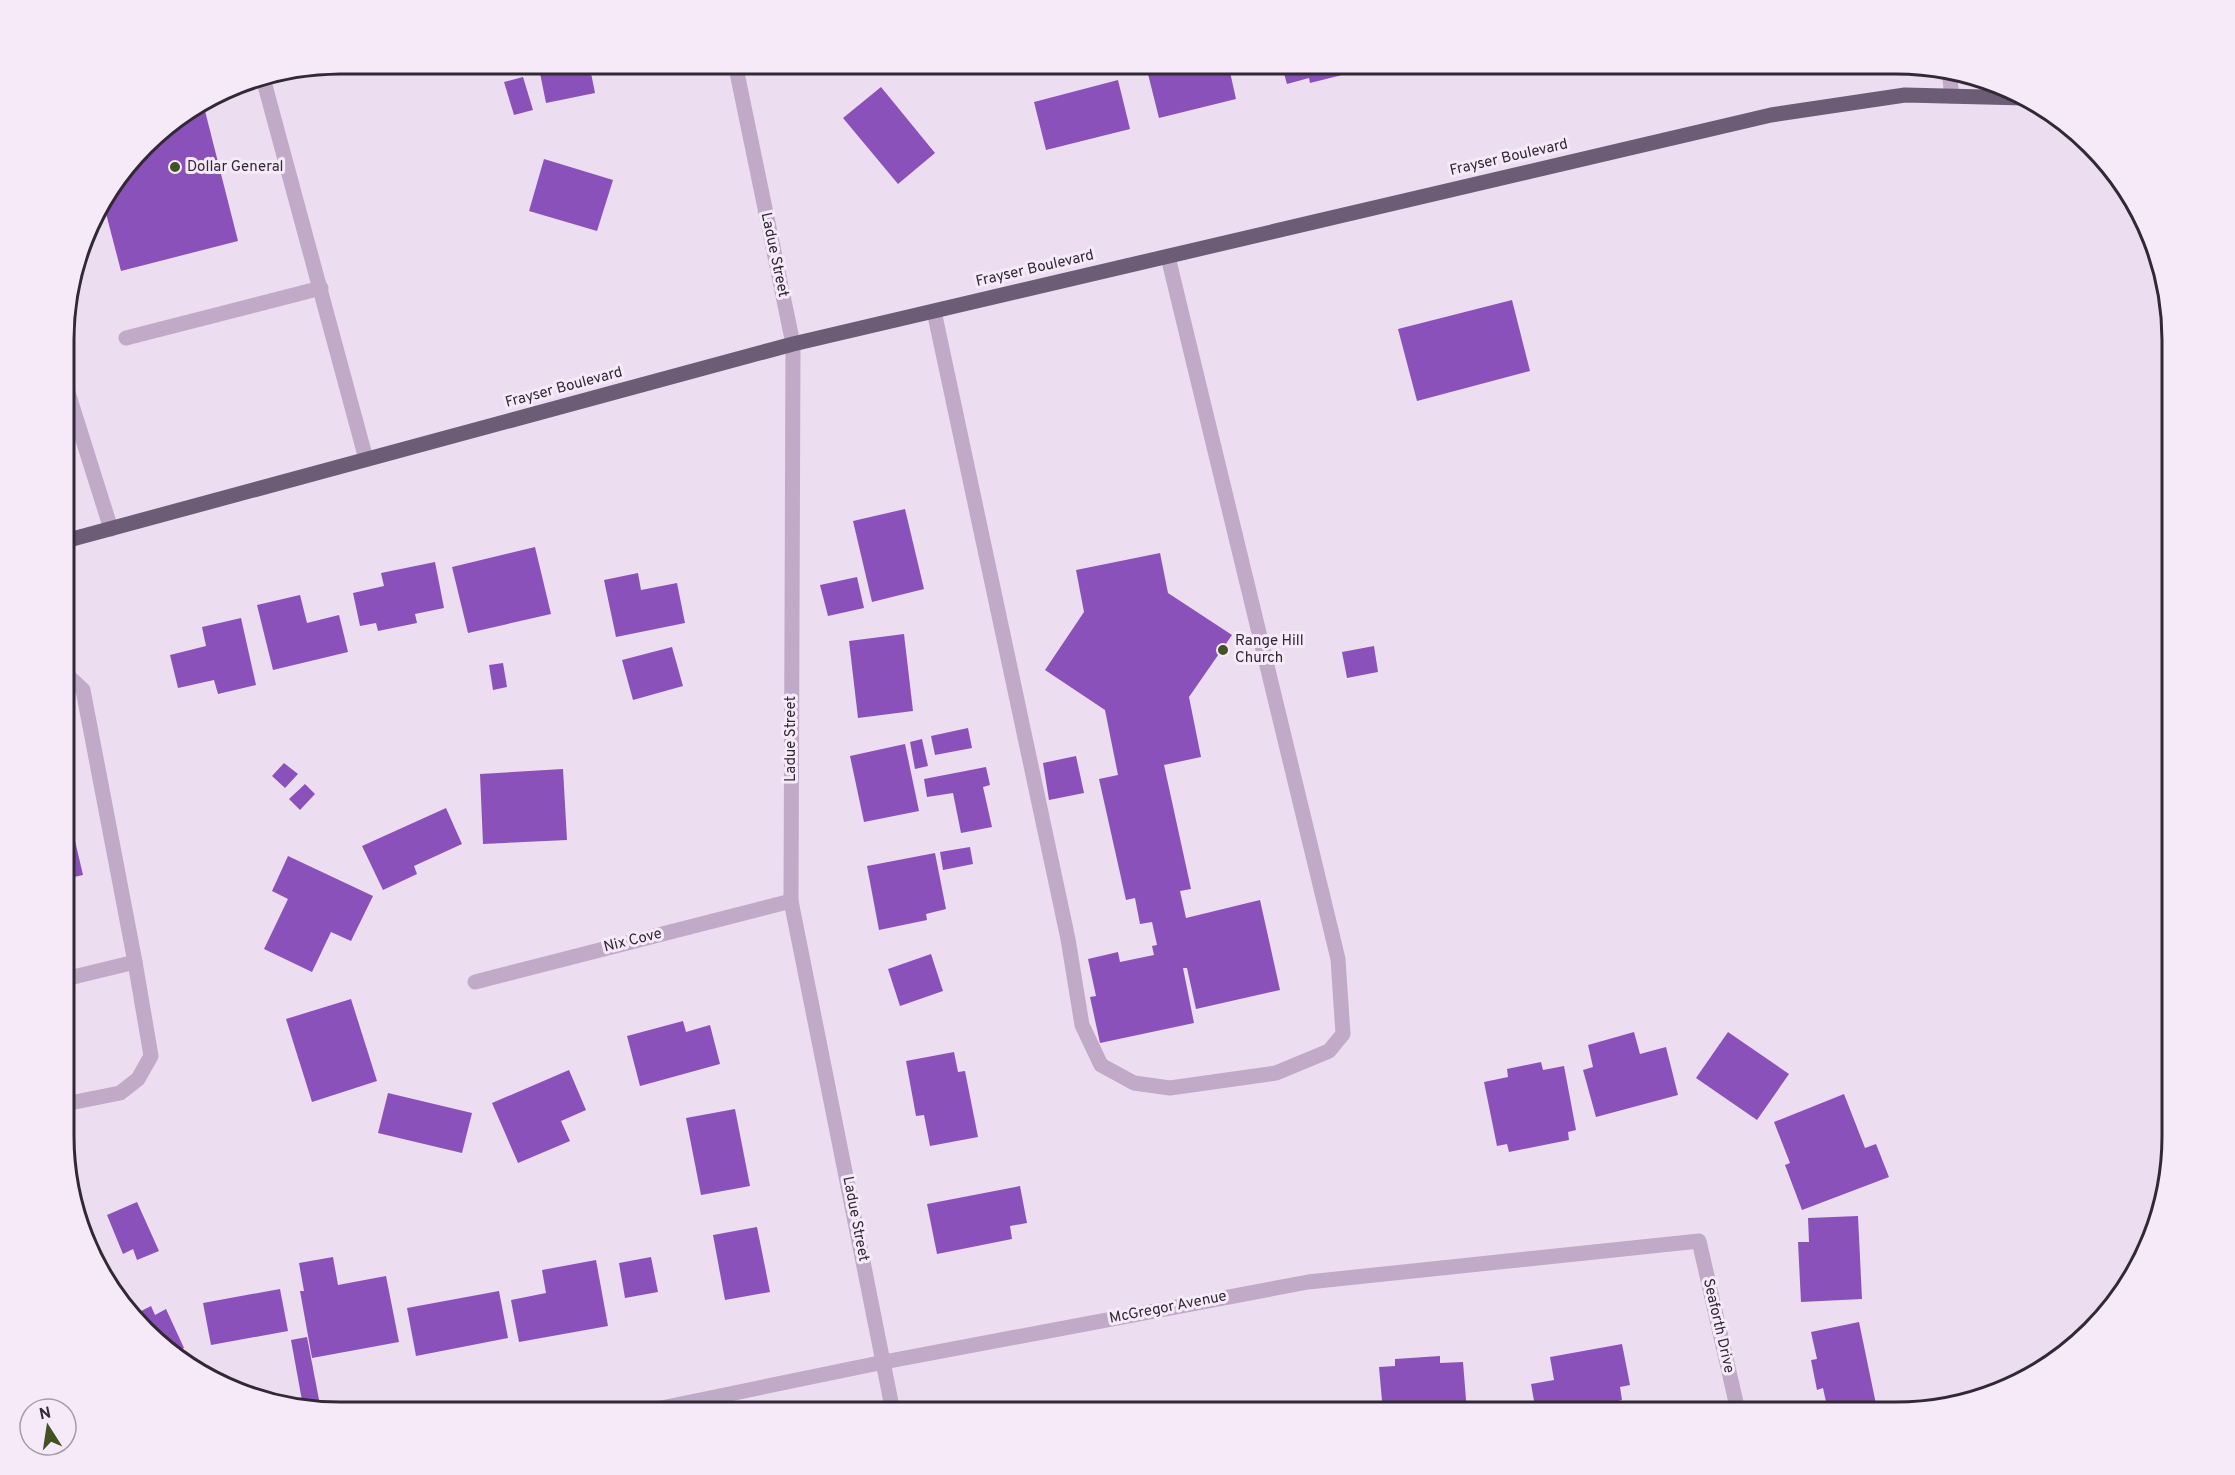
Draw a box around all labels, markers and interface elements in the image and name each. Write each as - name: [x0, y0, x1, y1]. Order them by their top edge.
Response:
- street label: Frayser Boulevard: [1448, 135, 1570, 181]
- place label: Dollar General: [187, 158, 284, 177]
- marker: Dollar General: [168, 160, 182, 174]
- street label: Ladue Street: [756, 211, 792, 299]
- street label: Frayser Boulevard: [974, 246, 1096, 292]
- street label: Frayser Boulevard: [503, 363, 625, 413]
- place label: Range Hill Church: [1235, 632, 1304, 668]
- marker: Range Hill Church: [1216, 643, 1230, 657]
- street label: Ladue Street: [782, 696, 801, 782]
- street label: Nix Cove: [602, 925, 664, 957]
- street label: Ladue Street: [837, 1175, 873, 1263]
- street label: Seaforth Drive: [1698, 1277, 1738, 1375]
- street label: McGregor Avenue: [1108, 1287, 1228, 1329]
- north arrow: [18, 1397, 78, 1457]
- text: N: [38, 1403, 53, 1425]

